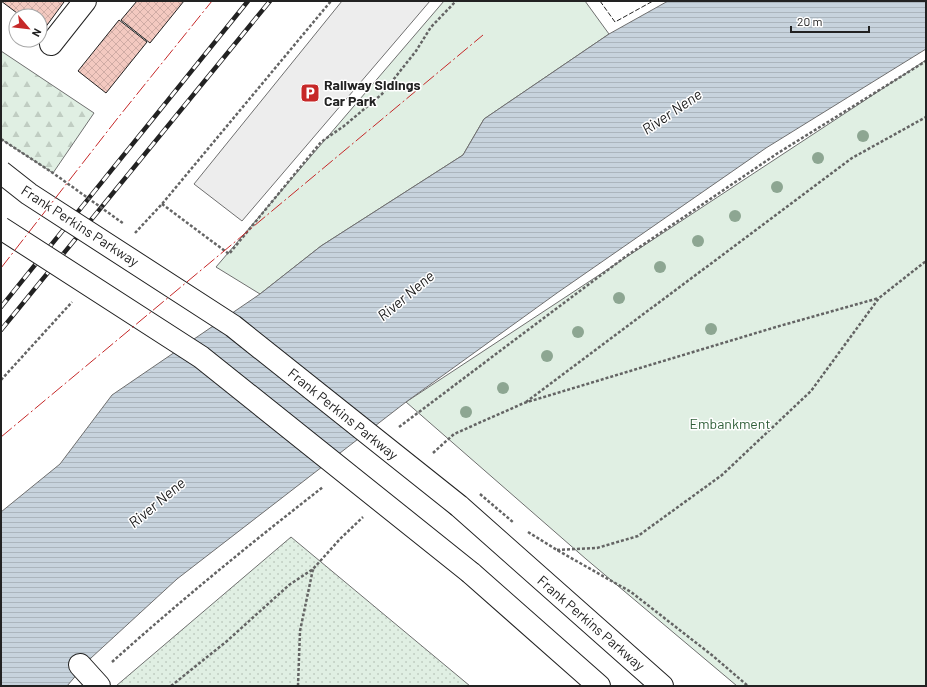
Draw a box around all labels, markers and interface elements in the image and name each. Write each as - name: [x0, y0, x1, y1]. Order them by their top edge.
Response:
- north arrow: [8, 8, 48, 48]
- scale bar: [791, 8, 869, 34]
- text: 20 m: [797, 14, 823, 28]
- text: N: [30, 27, 45, 39]
- place label: Railway Sidings Car Park: [324, 76, 420, 109]
- parking icon: Railway Sidings Car Park: [299, 82, 321, 104]
- water label: River Nene: [638, 84, 705, 138]
- street label: Frank Perkins Parkway: [18, 181, 143, 270]
- water label: River Nene: [373, 266, 438, 324]
- street label: Frank Perkins Parkway: [285, 364, 402, 464]
- park label: Embankment: [690, 415, 770, 432]
- water label: River Nene: [124, 473, 189, 531]
- street label: Frank Perkins Parkway: [534, 571, 649, 674]

